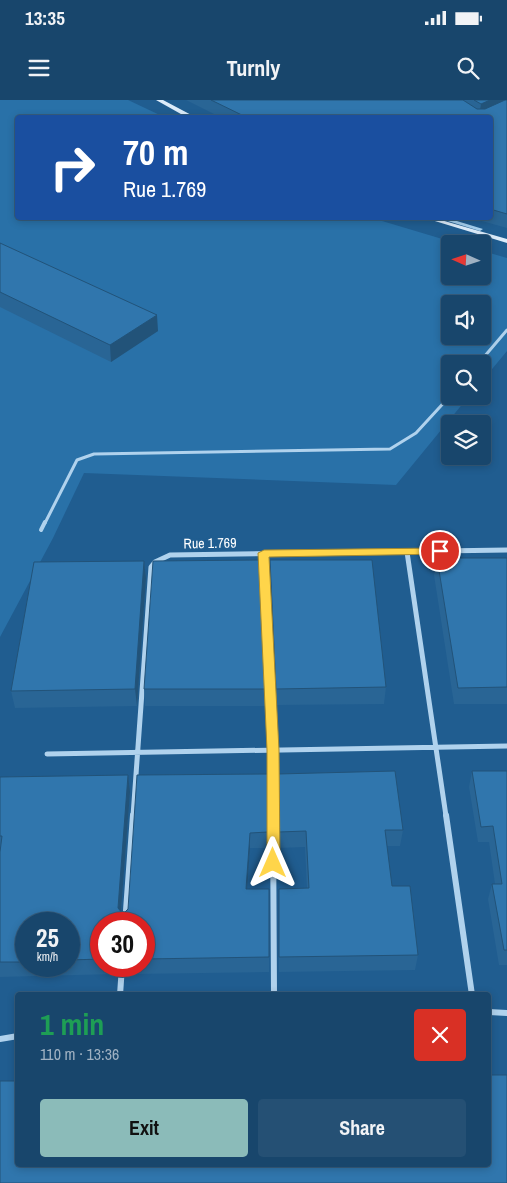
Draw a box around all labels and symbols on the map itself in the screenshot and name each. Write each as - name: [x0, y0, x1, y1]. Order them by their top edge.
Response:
- north arrow: [441, 235, 491, 285]
- pin: [419, 530, 461, 572]
- street label: Rue 1.769: [183, 534, 237, 552]
- position arrow: [246, 836, 298, 888]
- speed limit sign: 30: [90, 912, 155, 977]

